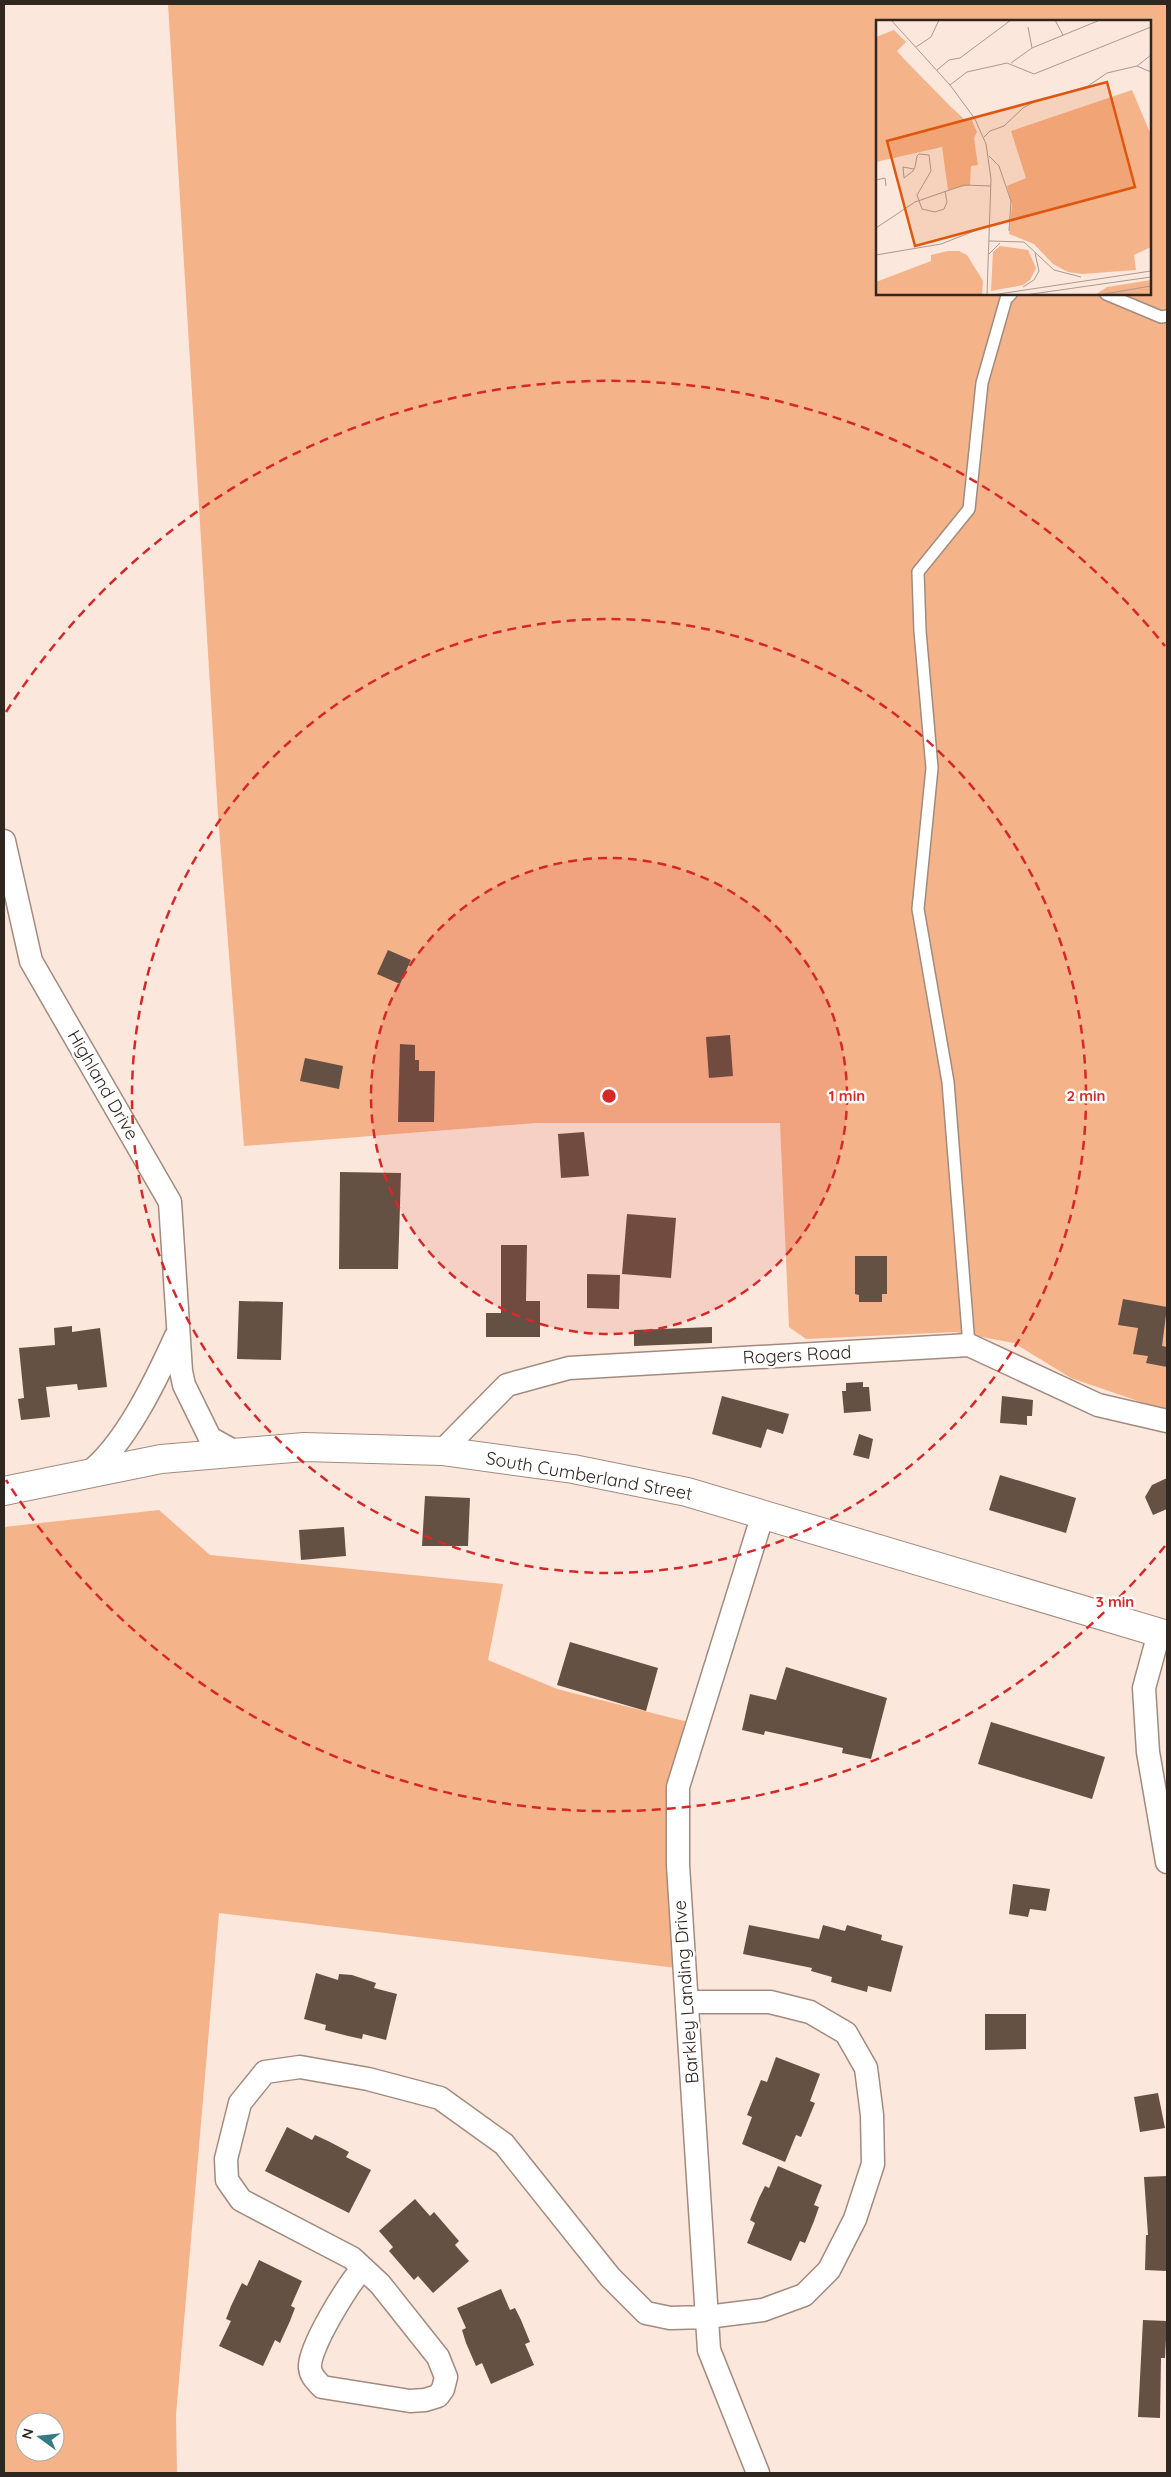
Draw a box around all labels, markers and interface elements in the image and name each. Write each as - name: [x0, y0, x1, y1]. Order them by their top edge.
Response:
- inset map: [876, 20, 1151, 295]
- street label: Highland Drive: [63, 1026, 144, 1144]
- text: 1 min: [829, 1086, 865, 1105]
- text: 2 min: [1066, 1086, 1106, 1105]
- centre of rings: [600, 1087, 618, 1105]
- street label: Rogers Road: [742, 1340, 852, 1369]
- street label: South Cumberland Street: [484, 1446, 694, 1505]
- text: 3 min: [1096, 1592, 1134, 1611]
- street label: Barkley Landing Drive: [668, 1900, 703, 2085]
- north arrow: [15, 2412, 65, 2462]
- text: N: [17, 2426, 37, 2441]

